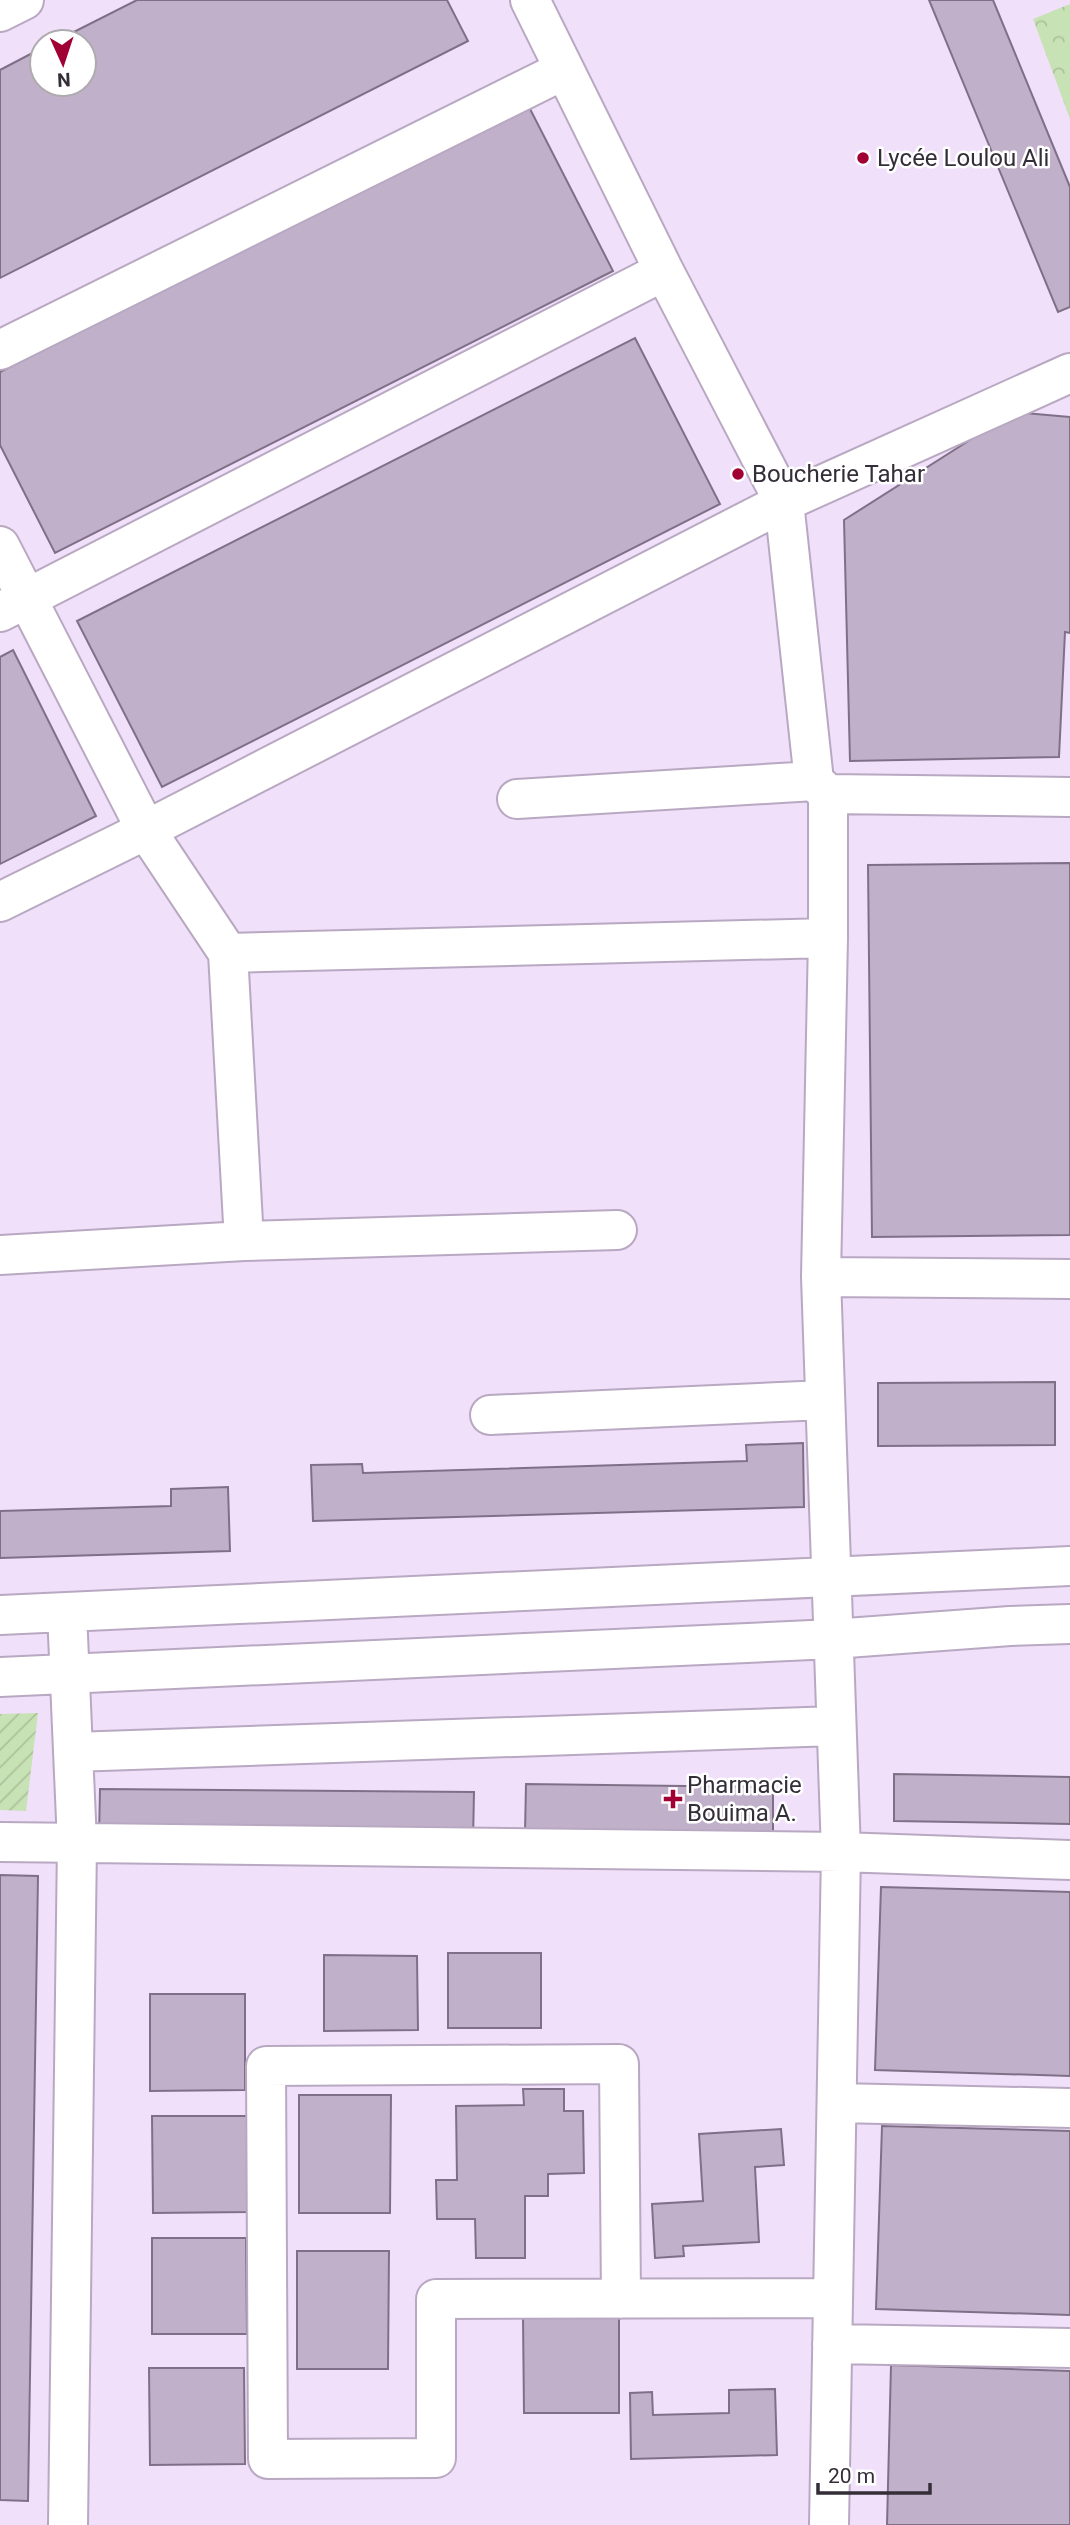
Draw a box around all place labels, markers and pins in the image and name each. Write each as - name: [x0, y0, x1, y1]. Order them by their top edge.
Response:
- place label: Lycée Loulou Ali: [877, 144, 1049, 172]
- marker: Lycée Loulou Ali: [855, 150, 871, 166]
- place label: Boucherie Tahar: [752, 460, 925, 488]
- marker: Boucherie Tahar: [730, 466, 746, 482]
- place label: Pharmacie Bouima A.: [687, 1771, 802, 1827]
- marker: Pharmacie Bouima A.: [665, 1791, 681, 1807]

